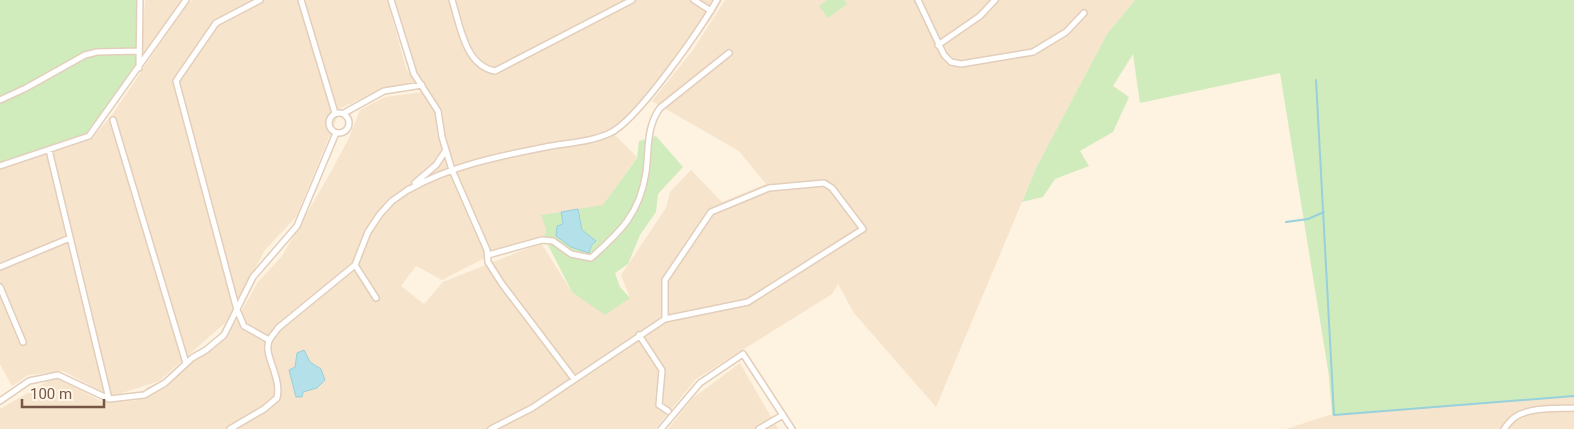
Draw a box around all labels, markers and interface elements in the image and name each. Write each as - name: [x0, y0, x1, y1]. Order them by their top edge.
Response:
- scale bar: [22, 376, 105, 408]
- text: 100 m: [30, 385, 72, 403]

